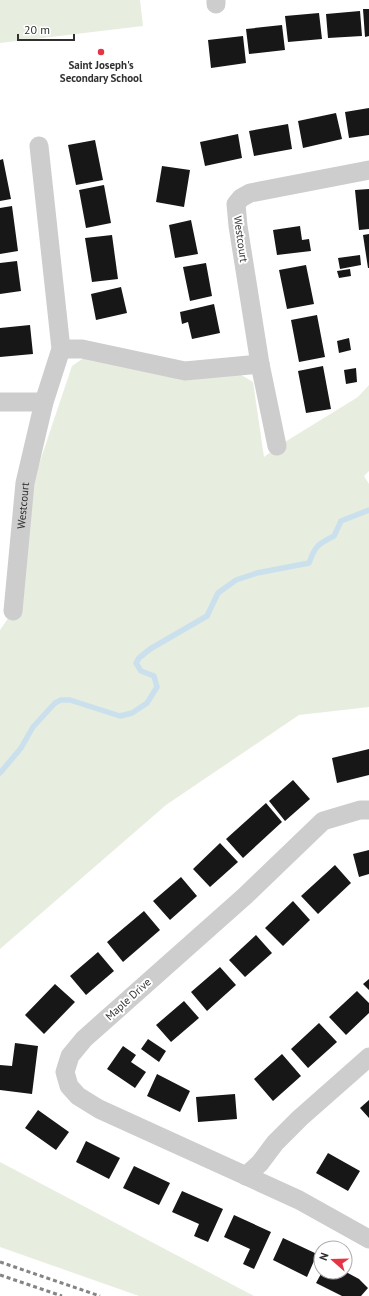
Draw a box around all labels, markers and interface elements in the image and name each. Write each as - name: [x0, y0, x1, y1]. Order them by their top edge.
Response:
- scale bar: [18, 16, 74, 42]
- text: 20 m: [24, 22, 50, 37]
- marker: Saint Joseph's Secondary School: [96, 47, 106, 57]
- place label: Saint Joseph's Secondary School: [60, 58, 143, 85]
- street label: Westcourt: [231, 215, 251, 263]
- street label: Westcourt: [14, 481, 32, 529]
- street label: Maple Drive: [102, 975, 154, 1023]
- north arrow: [313, 1240, 353, 1280]
- text: N: [316, 1251, 331, 1262]

